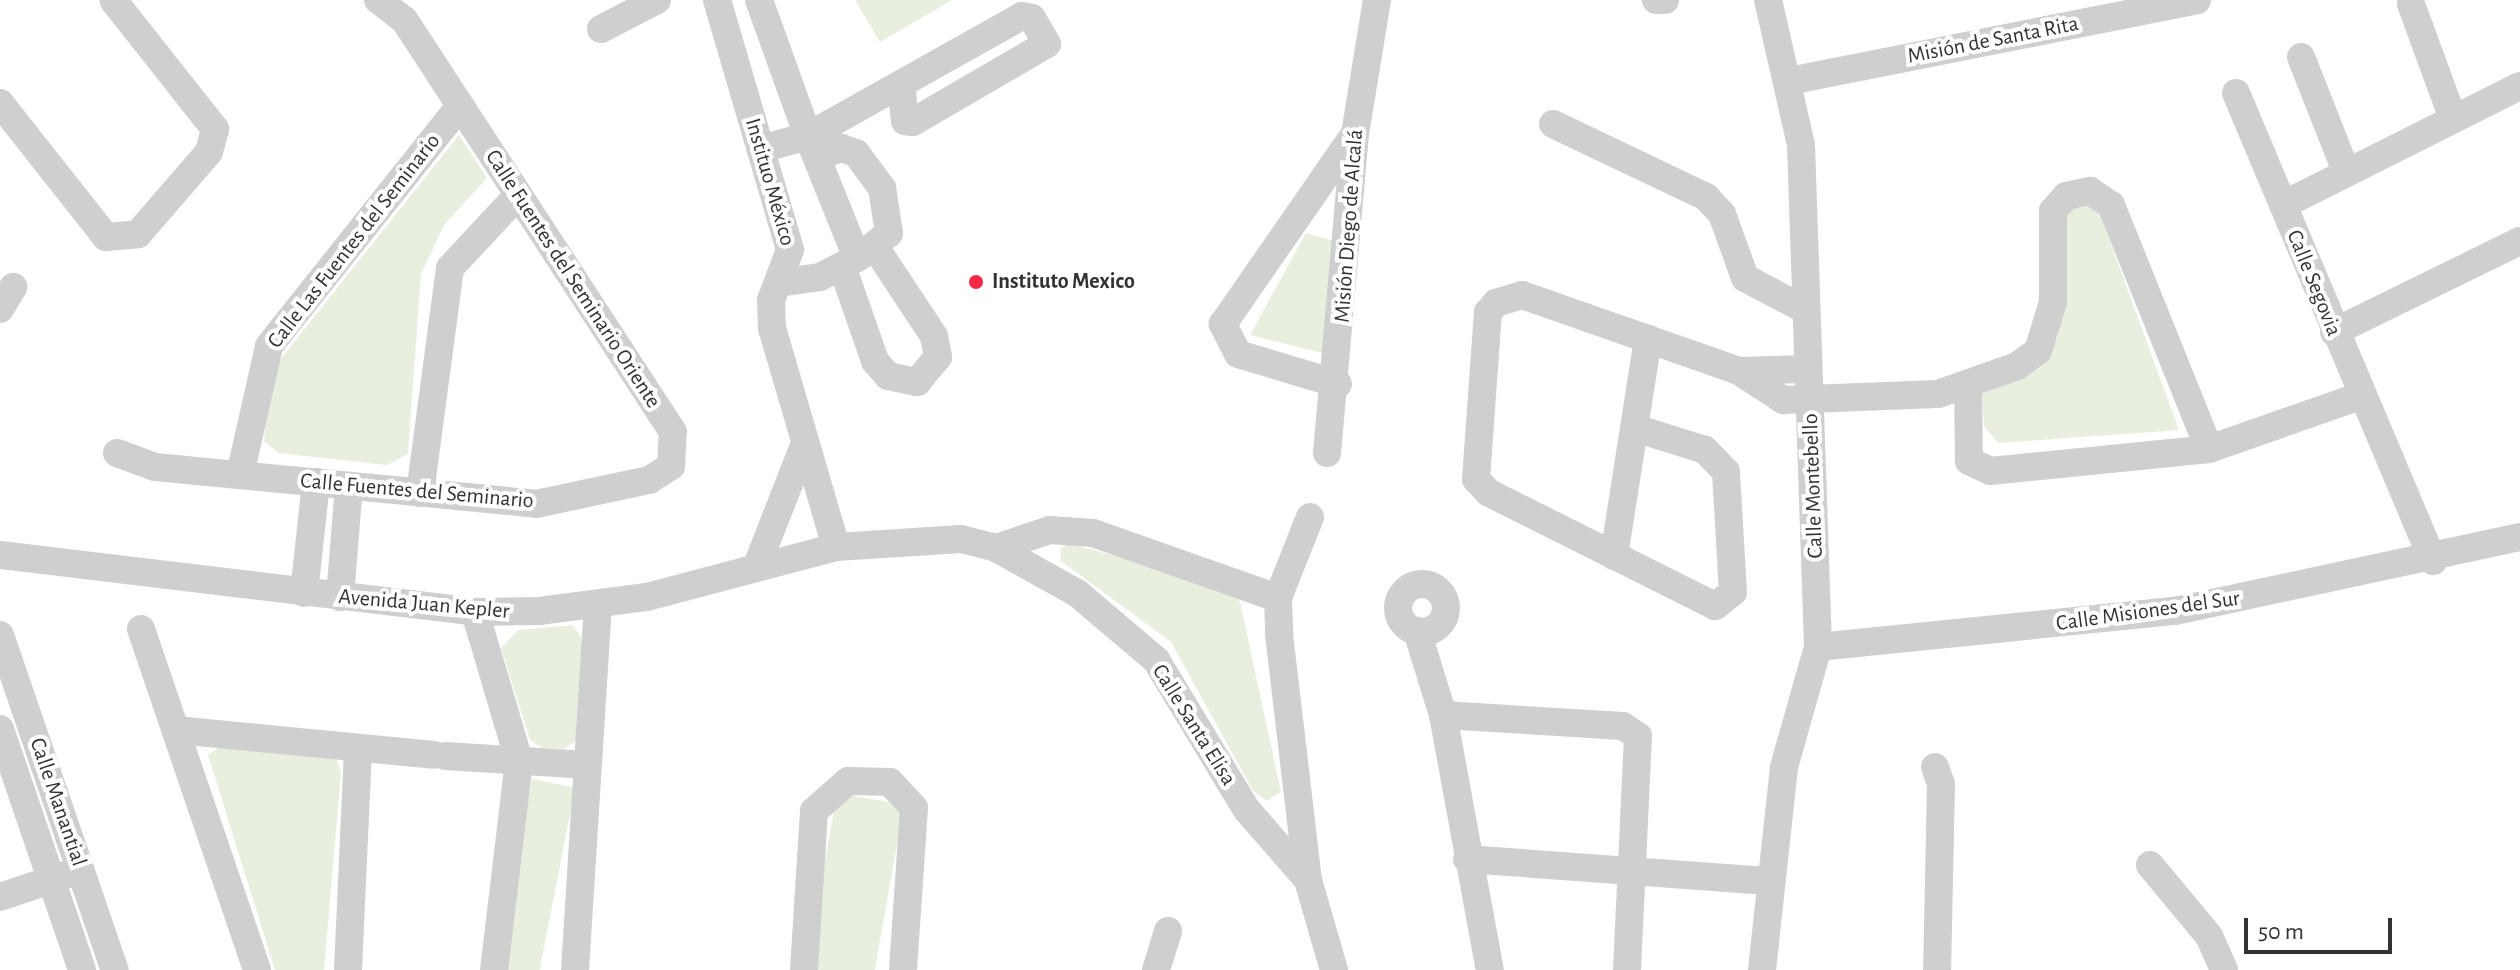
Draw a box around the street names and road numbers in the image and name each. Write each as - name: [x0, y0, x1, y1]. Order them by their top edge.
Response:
- street label: Misión de Santa Rita: [1905, 10, 2081, 70]
- street label: Instituo México: [739, 115, 801, 249]
- street label: Calle Las Fuentes del Seminario: [262, 128, 446, 354]
- street label: Misión Diego de Alcalá: [1329, 128, 1369, 324]
- street label: Calle Fuentes del Seminario Oriente: [480, 145, 666, 413]
- street label: Calle Segovia: [2281, 226, 2347, 340]
- street label: Calle Montebello: [1797, 413, 1829, 559]
- street label: Calle Fuentes del Seminario: [299, 468, 535, 514]
- street label: Avenida Juan Kepler: [337, 583, 511, 625]
- street label: Calle Misiones del Sur: [2054, 585, 2242, 637]
- street label: Calle Santa Elisa: [1146, 660, 1242, 790]
- street label: Calle Manantial: [24, 734, 92, 870]

